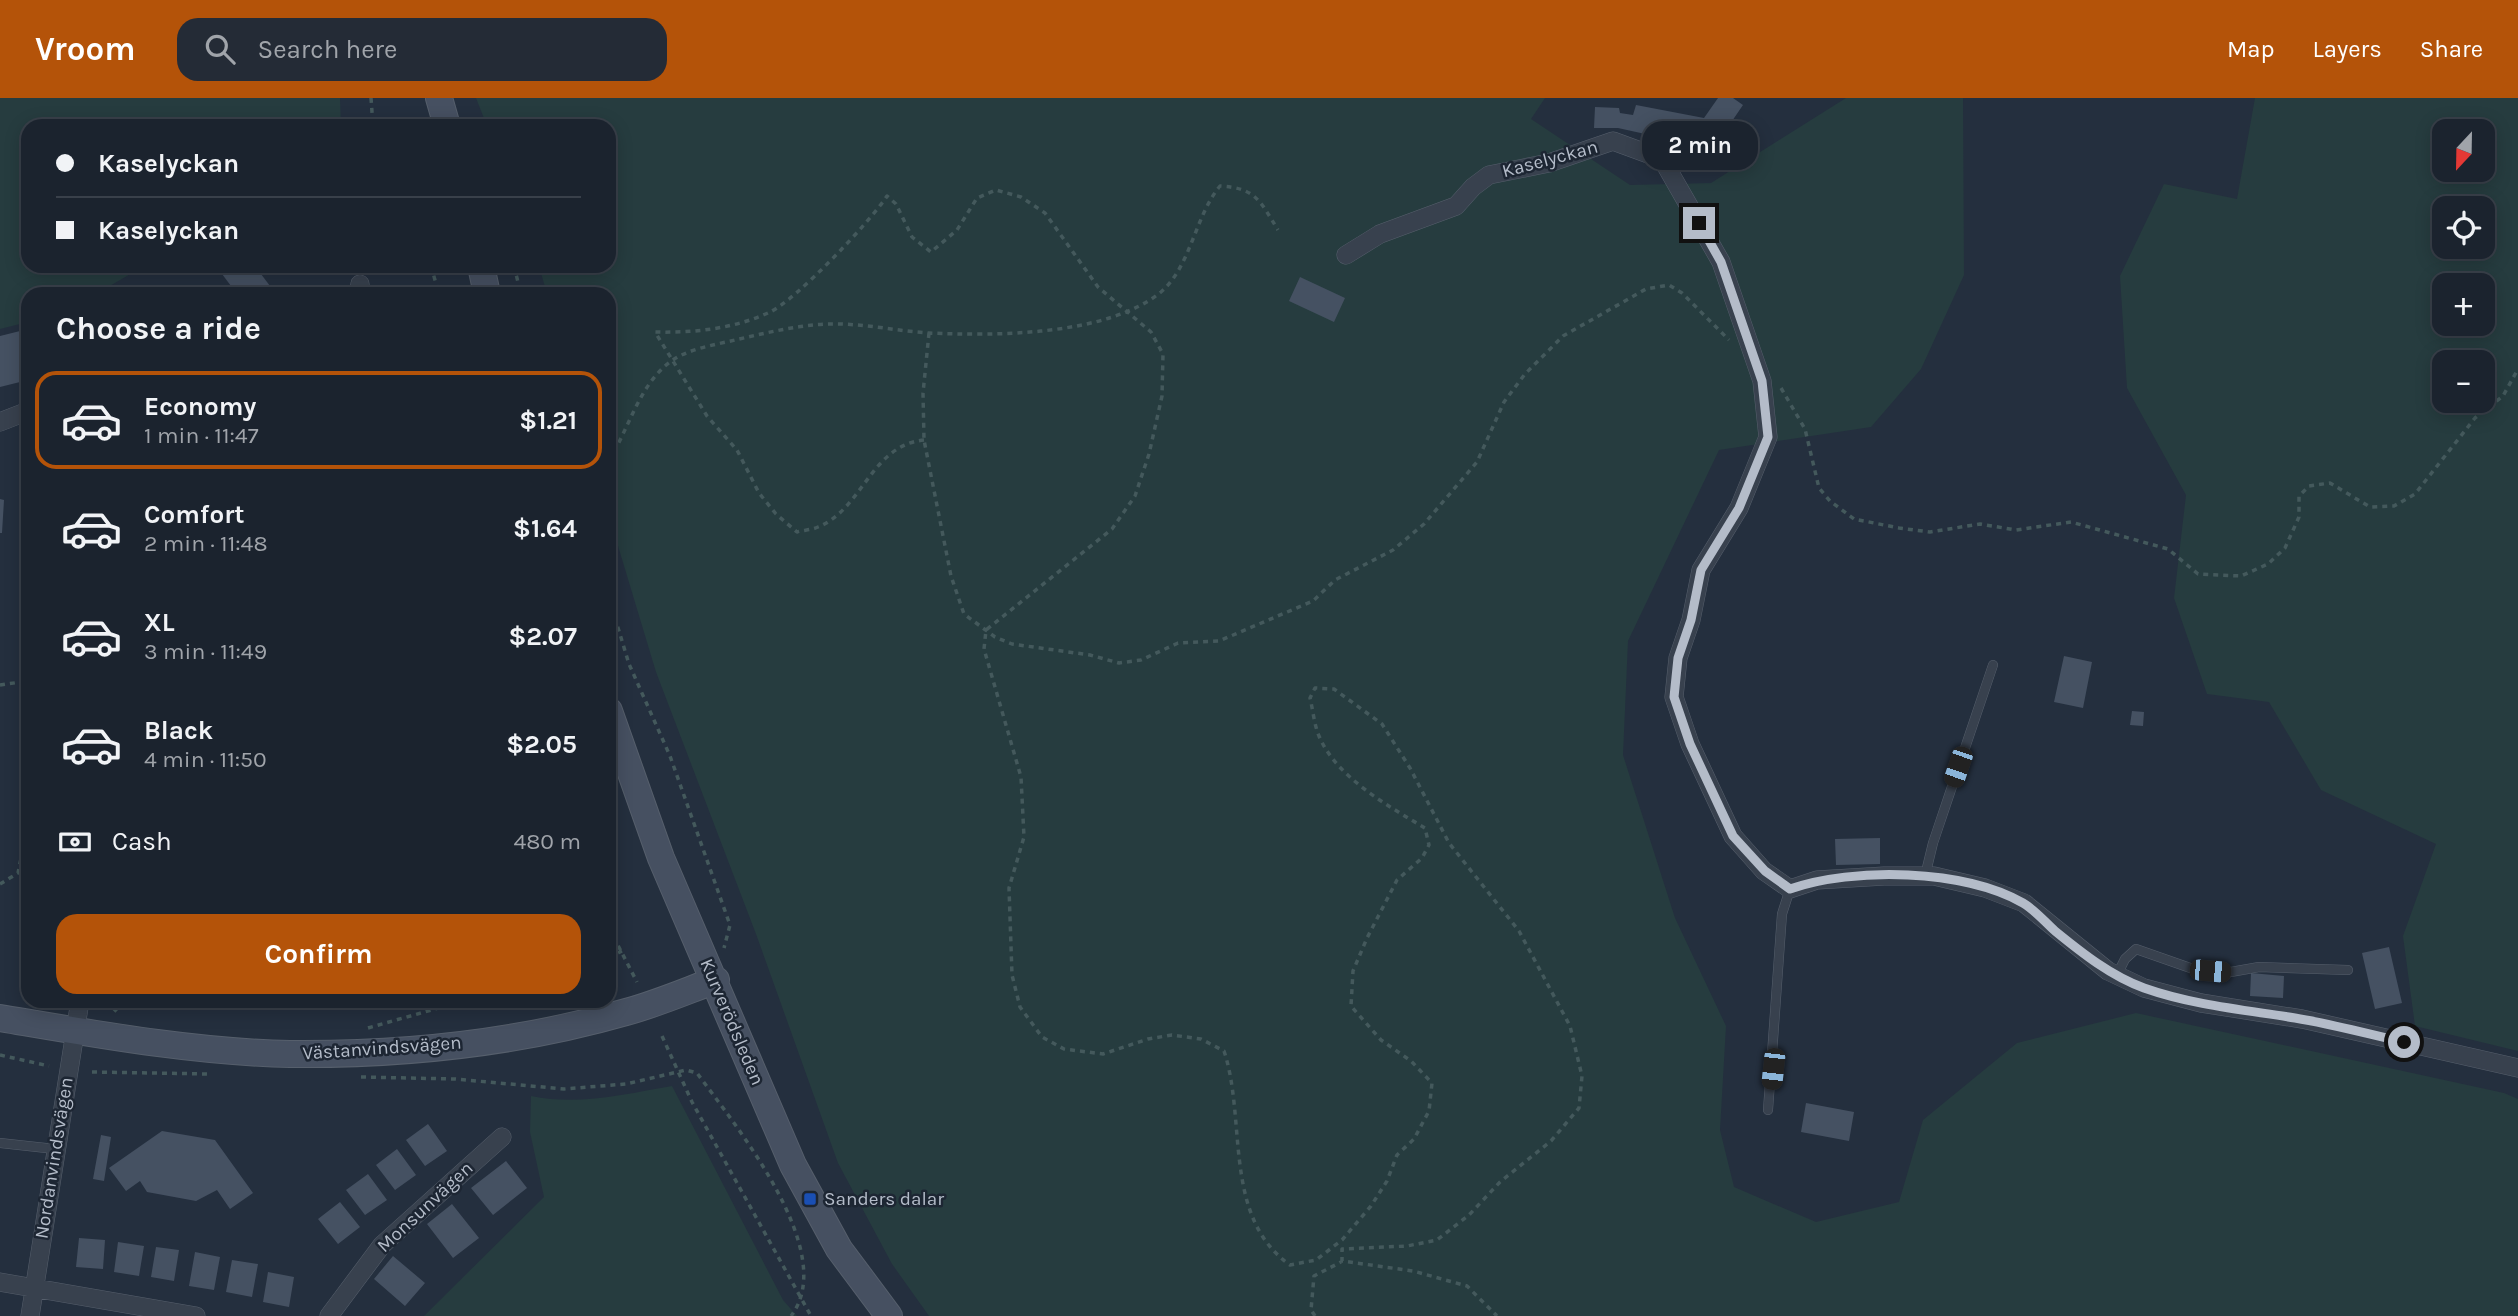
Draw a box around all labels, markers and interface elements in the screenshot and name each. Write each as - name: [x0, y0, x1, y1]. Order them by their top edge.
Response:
- search box: [177, 18, 667, 81]
- text: Vroom: [35, 30, 135, 68]
- icon: search: [201, 30, 239, 68]
- text: Search here: [257, 34, 397, 65]
- text: Map: [2227, 35, 2275, 63]
- text: Layers: [2313, 35, 2382, 63]
- text: Share: [2420, 35, 2483, 63]
- north arrow: [2432, 119, 2496, 182]
- map controls: [2432, 119, 2495, 413]
- callout: 2 min: [1641, 122, 1757, 170]
- text: 2 min: [1668, 132, 1732, 159]
- street label: Kaselyckan: [1500, 136, 1600, 182]
- text: Kaselyckan: [98, 148, 239, 179]
- button: locate: [2432, 196, 2495, 259]
- route end: [1683, 207, 1715, 239]
- text: Kaselyckan: [98, 215, 239, 246]
- button: +: [2432, 273, 2495, 336]
- text: Choose a ride: [56, 310, 261, 347]
- button: −: [2432, 350, 2495, 413]
- icon: car: [60, 389, 123, 452]
- text: Economy: [144, 391, 256, 422]
- text: $1.21: [519, 405, 577, 436]
- text: 1 min · 11:47: [144, 422, 259, 449]
- icon: car: [60, 497, 123, 560]
- text: Comfort: [144, 499, 245, 530]
- text: $1.64: [513, 513, 577, 544]
- text: 2 min · 11:48: [144, 530, 268, 557]
- icon: car: [60, 605, 123, 668]
- text: XL: [144, 607, 175, 638]
- text: $2.07: [508, 621, 577, 652]
- text: 3 min · 11:49: [144, 638, 267, 665]
- icon: car: [60, 713, 123, 776]
- text: Black: [144, 715, 213, 746]
- text: $2.05: [506, 729, 577, 760]
- car: [1942, 744, 1975, 790]
- text: 4 min · 11:50: [144, 746, 267, 773]
- icon: cash: [56, 823, 94, 861]
- text: Cash: [112, 826, 172, 857]
- text: 480 m: [513, 828, 581, 855]
- button: Confirm: [56, 914, 581, 994]
- street label: Kurverödsleden: [695, 955, 769, 1089]
- car: [2189, 959, 2232, 983]
- route start: [2388, 1026, 2420, 1058]
- street label: Västanvindsvägen: [302, 1031, 462, 1065]
- car: [1761, 1047, 1786, 1091]
- street label: Nordanvindsvägen: [30, 1076, 78, 1240]
- street label: Monsunvägen: [373, 1157, 477, 1257]
- place label: Sanders dalar: [824, 1188, 944, 1210]
- marker: Sanders dalar: [802, 1191, 818, 1207]

